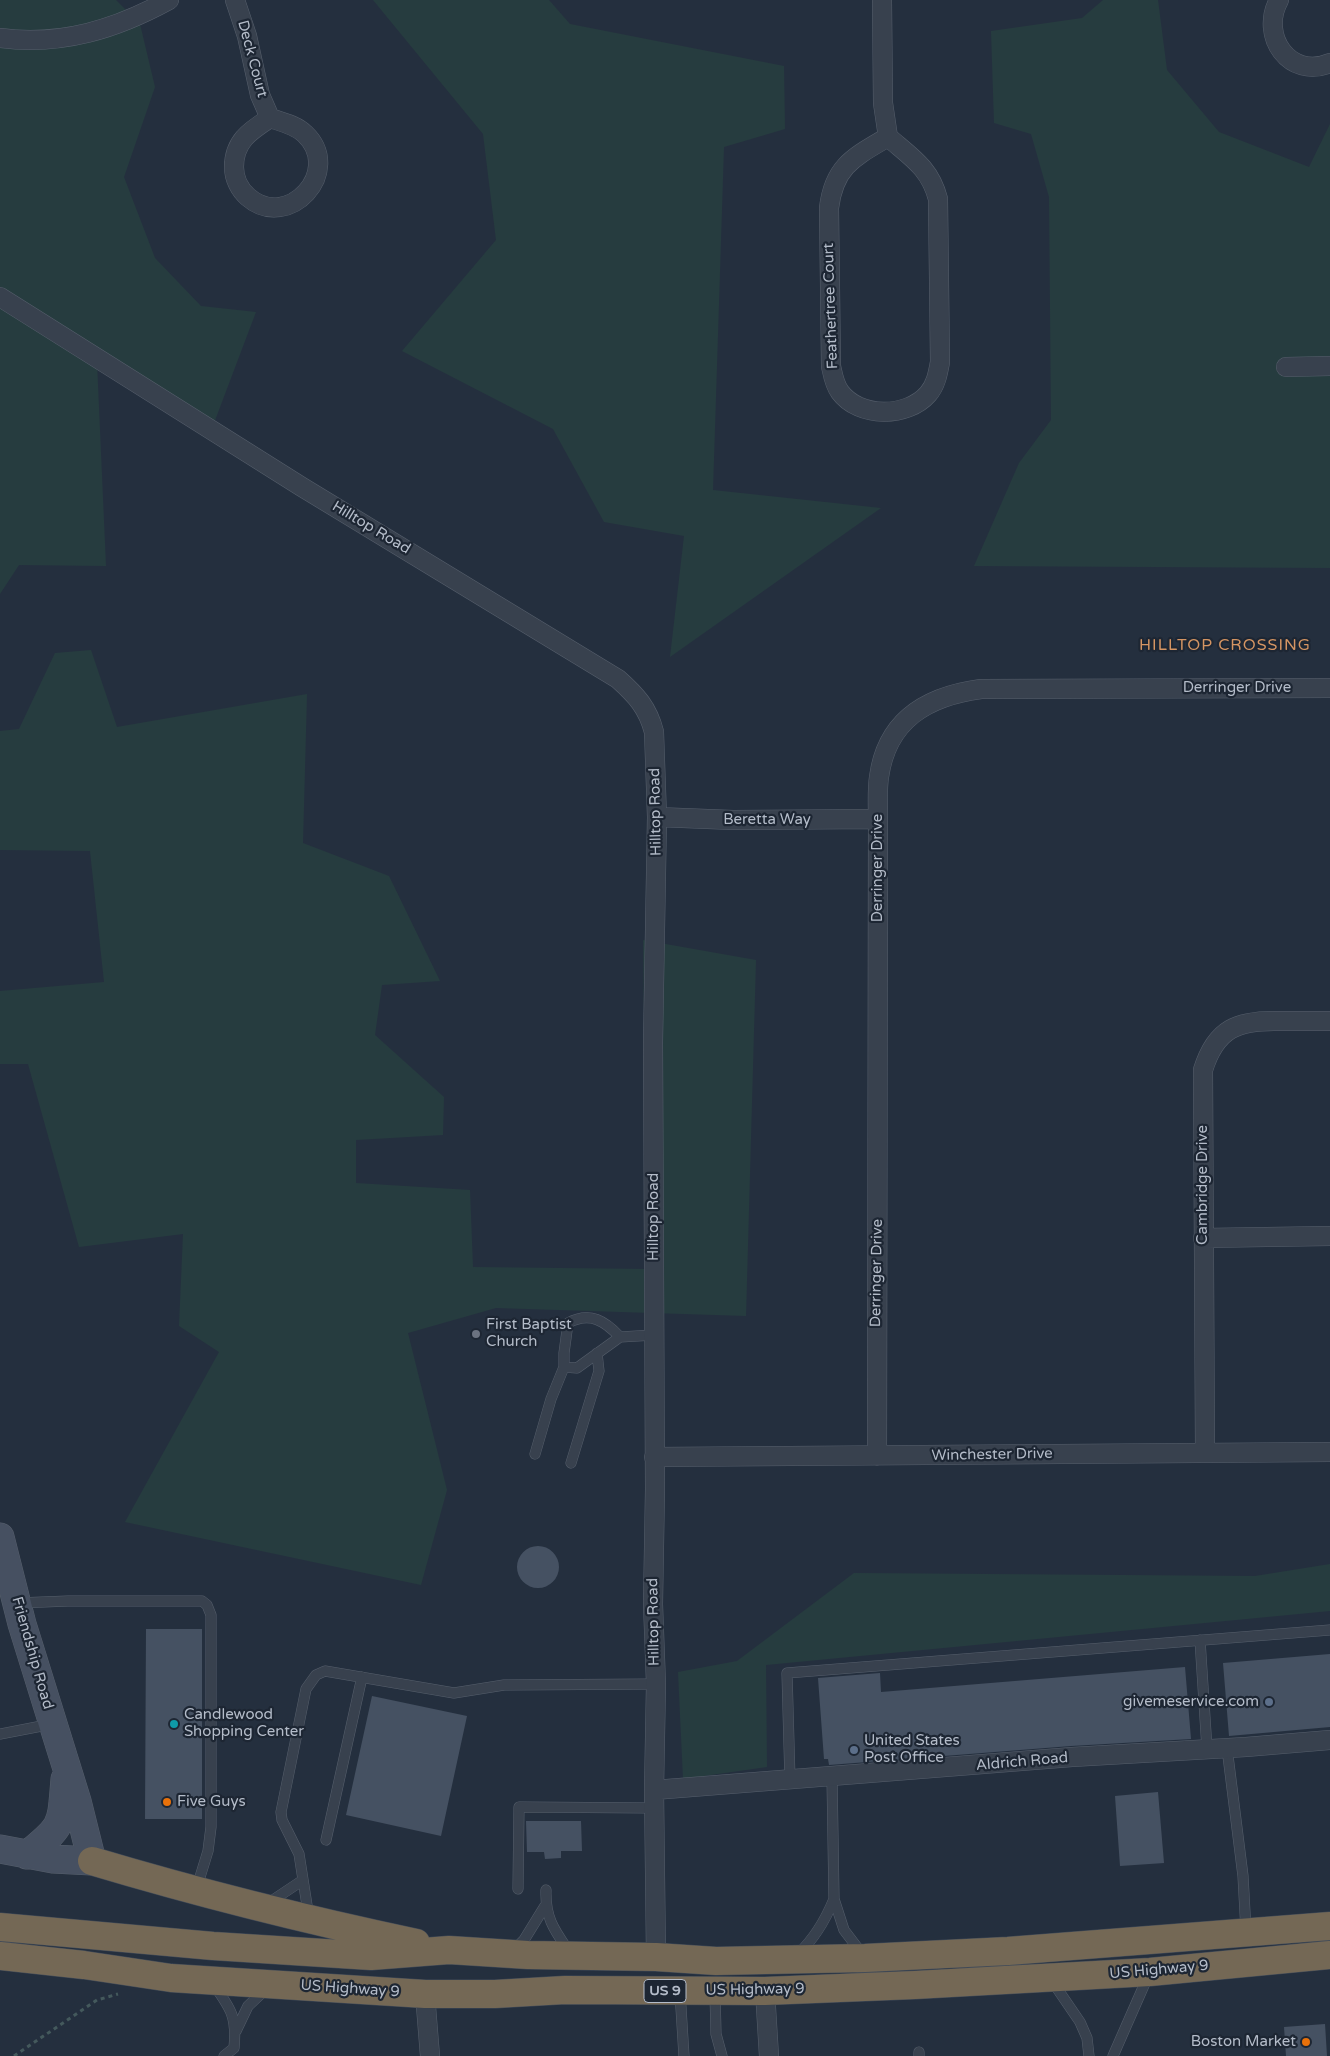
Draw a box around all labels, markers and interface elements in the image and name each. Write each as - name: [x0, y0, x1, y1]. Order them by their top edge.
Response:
- street label: Deck Court: [233, 18, 271, 100]
- street label: Feathertree Court: [820, 243, 842, 369]
- street label: Hilltop Road: [329, 498, 413, 558]
- district label: HILLTOP CROSSING: [1137, 636, 1313, 656]
- street label: Derringer Drive: [1183, 679, 1291, 697]
- street label: Hilltop Road: [646, 768, 666, 856]
- street label: Beretta Way: [723, 811, 811, 829]
- street label: Derringer Drive: [869, 814, 887, 922]
- street label: Cambridge Drive: [1194, 1125, 1212, 1245]
- street label: Hilltop Road: [645, 1173, 663, 1261]
- street label: Derringer Drive: [867, 1219, 887, 1327]
- place label: First Baptist Church: [486, 1316, 572, 1351]
- marker: First Baptist Church: [470, 1328, 482, 1340]
- street label: Winchester Drive: [931, 1445, 1053, 1465]
- street label: Hilltop Road: [644, 1578, 664, 1666]
- street label: Friendship Road: [7, 1595, 57, 1711]
- place label: givemeservice.com: [1123, 1693, 1259, 1711]
- marker: givemeservice.com: [1263, 1696, 1275, 1708]
- place label: Candlewood Shopping Center: [184, 1706, 304, 1741]
- marker: Candlewood Shopping Center: [168, 1718, 180, 1730]
- place label: United States Post Office: [864, 1732, 960, 1767]
- marker: United States Post Office: [848, 1744, 860, 1756]
- street label: Aldrich Road: [975, 1749, 1069, 1775]
- place label: Five Guys: [177, 1793, 246, 1811]
- marker: Five Guys: [161, 1796, 173, 1808]
- street label: US Highway 9: [1109, 1957, 1209, 1983]
- street label: US Highway 9: [300, 1977, 400, 2001]
- road number: US 9: [644, 1980, 686, 2002]
- street label: US Highway 9: [705, 1980, 805, 2000]
- place label: Boston Market: [1191, 2033, 1296, 2051]
- marker: Boston Market: [1300, 2036, 1312, 2048]

